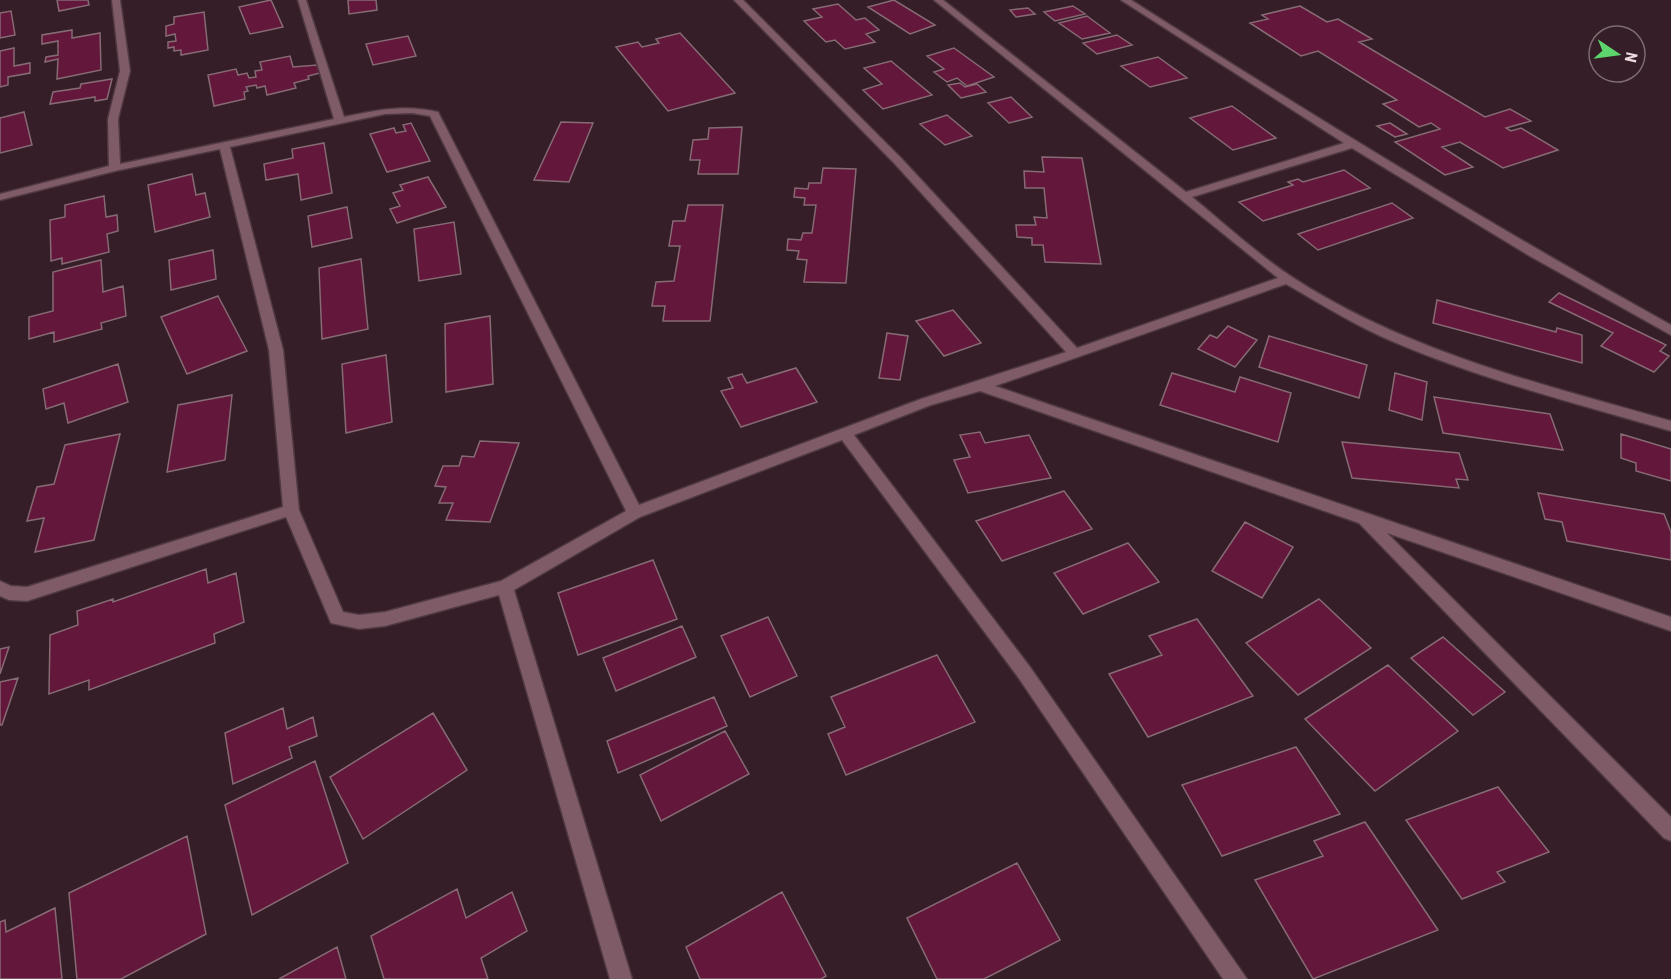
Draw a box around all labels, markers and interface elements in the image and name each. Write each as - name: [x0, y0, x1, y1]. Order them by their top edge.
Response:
- north arrow: [1587, 24, 1647, 84]
- text: N: [1621, 50, 1641, 64]

